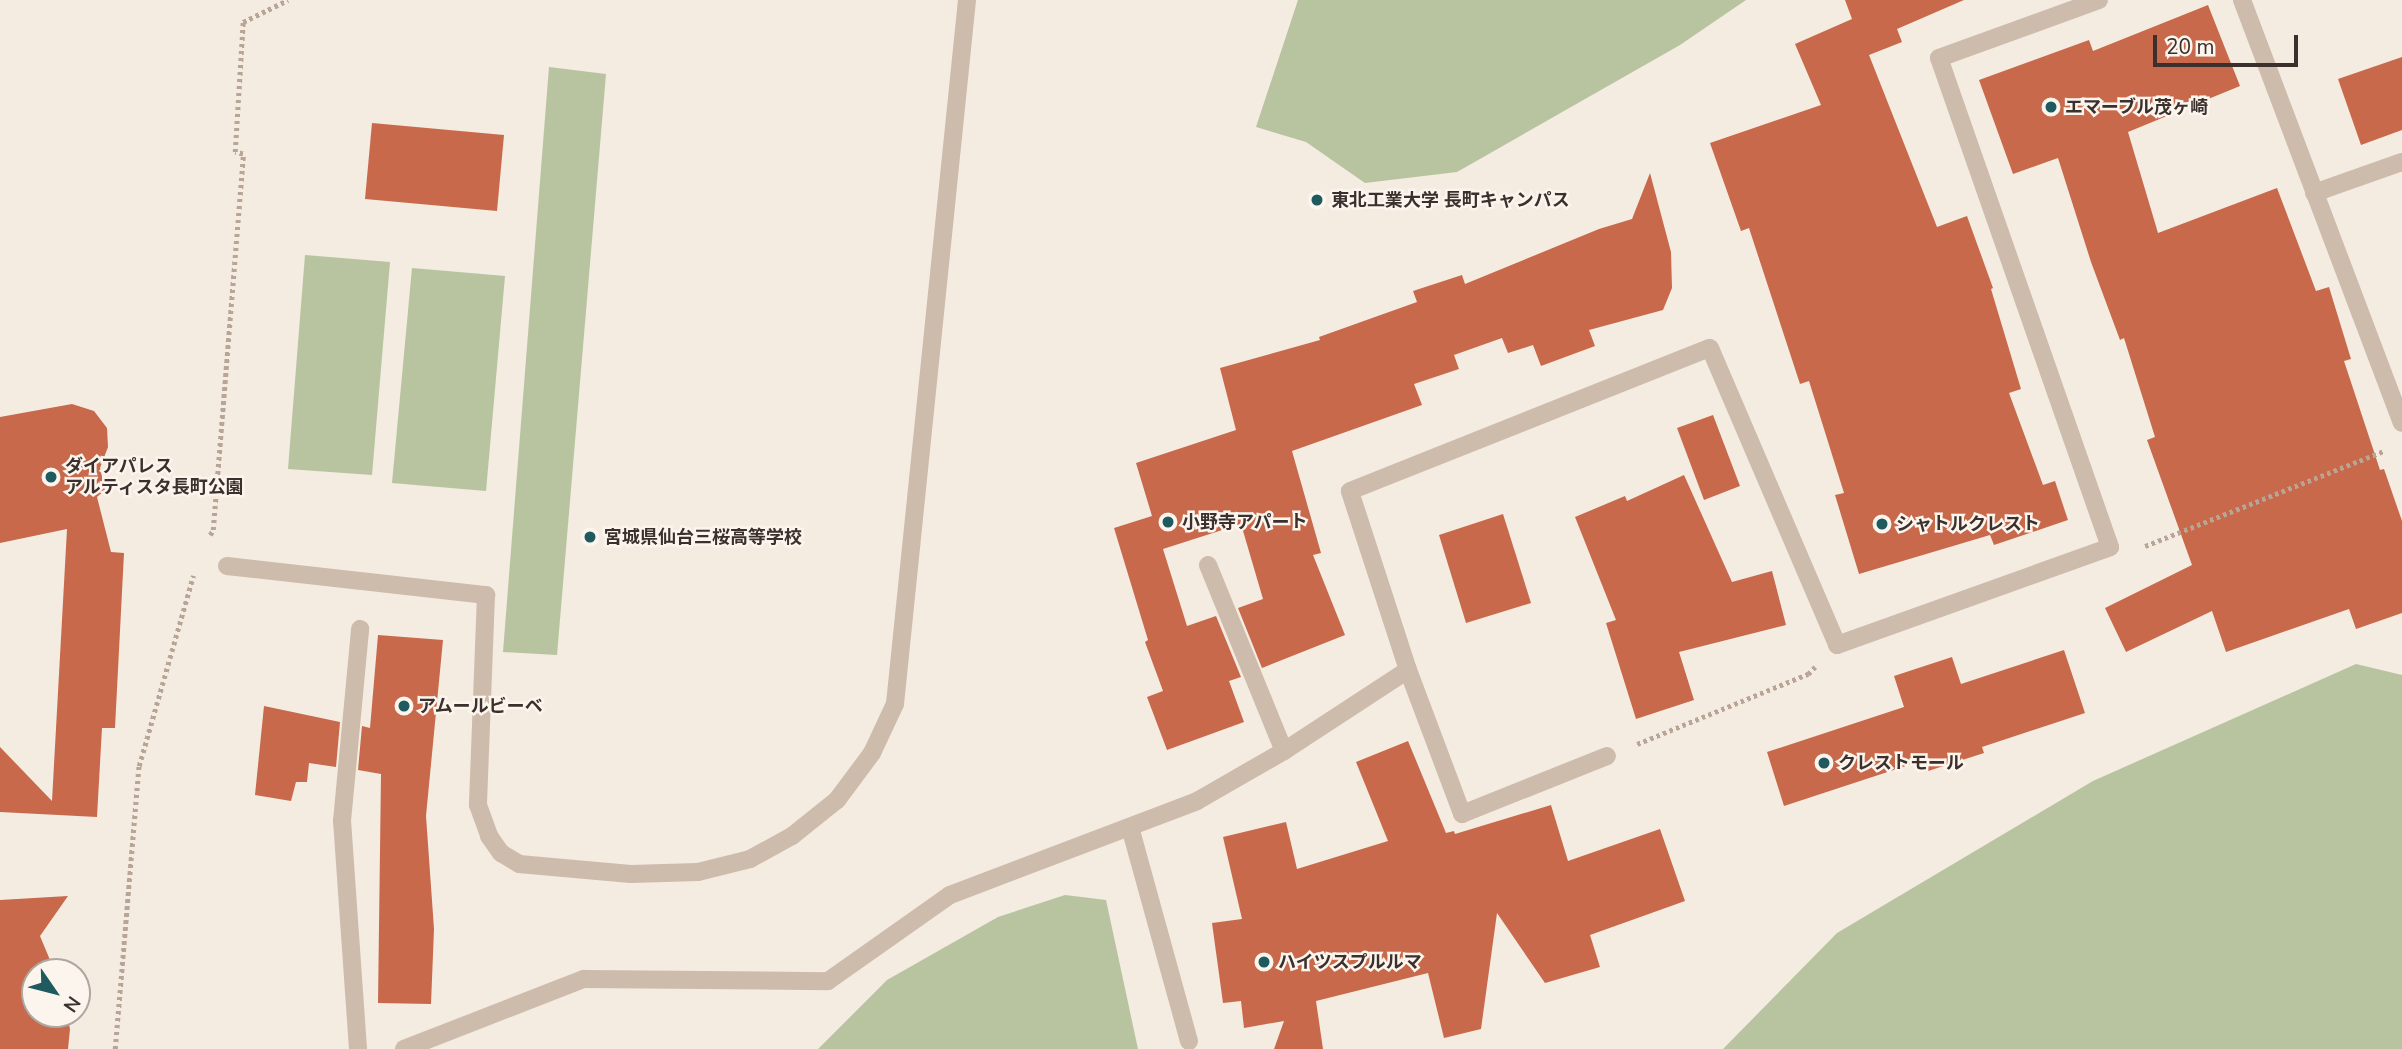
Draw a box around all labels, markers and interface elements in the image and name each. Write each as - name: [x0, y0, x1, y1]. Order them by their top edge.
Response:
- scale bar: [2157, 21, 2302, 65]
- text: 20 m: [2166, 33, 2215, 61]
- place label: エマーブル茂ヶ崎: [2065, 96, 2209, 118]
- marker: エマーブル茂ヶ崎: [2043, 99, 2059, 115]
- place label: 東北工業大学 長町キャンパス: [1331, 189, 1570, 211]
- marker: 東北工業大学 長町キャンパス: [1309, 192, 1325, 208]
- place label: ダイアパレス アルティスタ長町公園: [65, 456, 245, 498]
- marker: ダイアパレス アルティスタ長町公園: [43, 469, 59, 485]
- place label: 小野寺アパート: [1182, 511, 1308, 533]
- place label: シャトルクレスト: [1896, 513, 2040, 535]
- marker: 小野寺アパート: [1160, 514, 1176, 530]
- marker: シャトルクレスト: [1874, 516, 1890, 532]
- place label: 宮城県仙台三桜高等学校: [604, 526, 802, 548]
- marker: 宮城県仙台三桜高等学校: [582, 529, 598, 545]
- place label: アムールビーベ: [418, 695, 544, 717]
- marker: アムールビーベ: [396, 698, 412, 714]
- place label: クレストモール: [1838, 752, 1964, 774]
- marker: クレストモール: [1816, 755, 1832, 771]
- place label: ハイツスプルルマ: [1278, 951, 1422, 973]
- marker: ハイツスプルルマ: [1256, 954, 1272, 970]
- north arrow: [21, 958, 91, 1028]
- text: N: [57, 991, 86, 1017]

